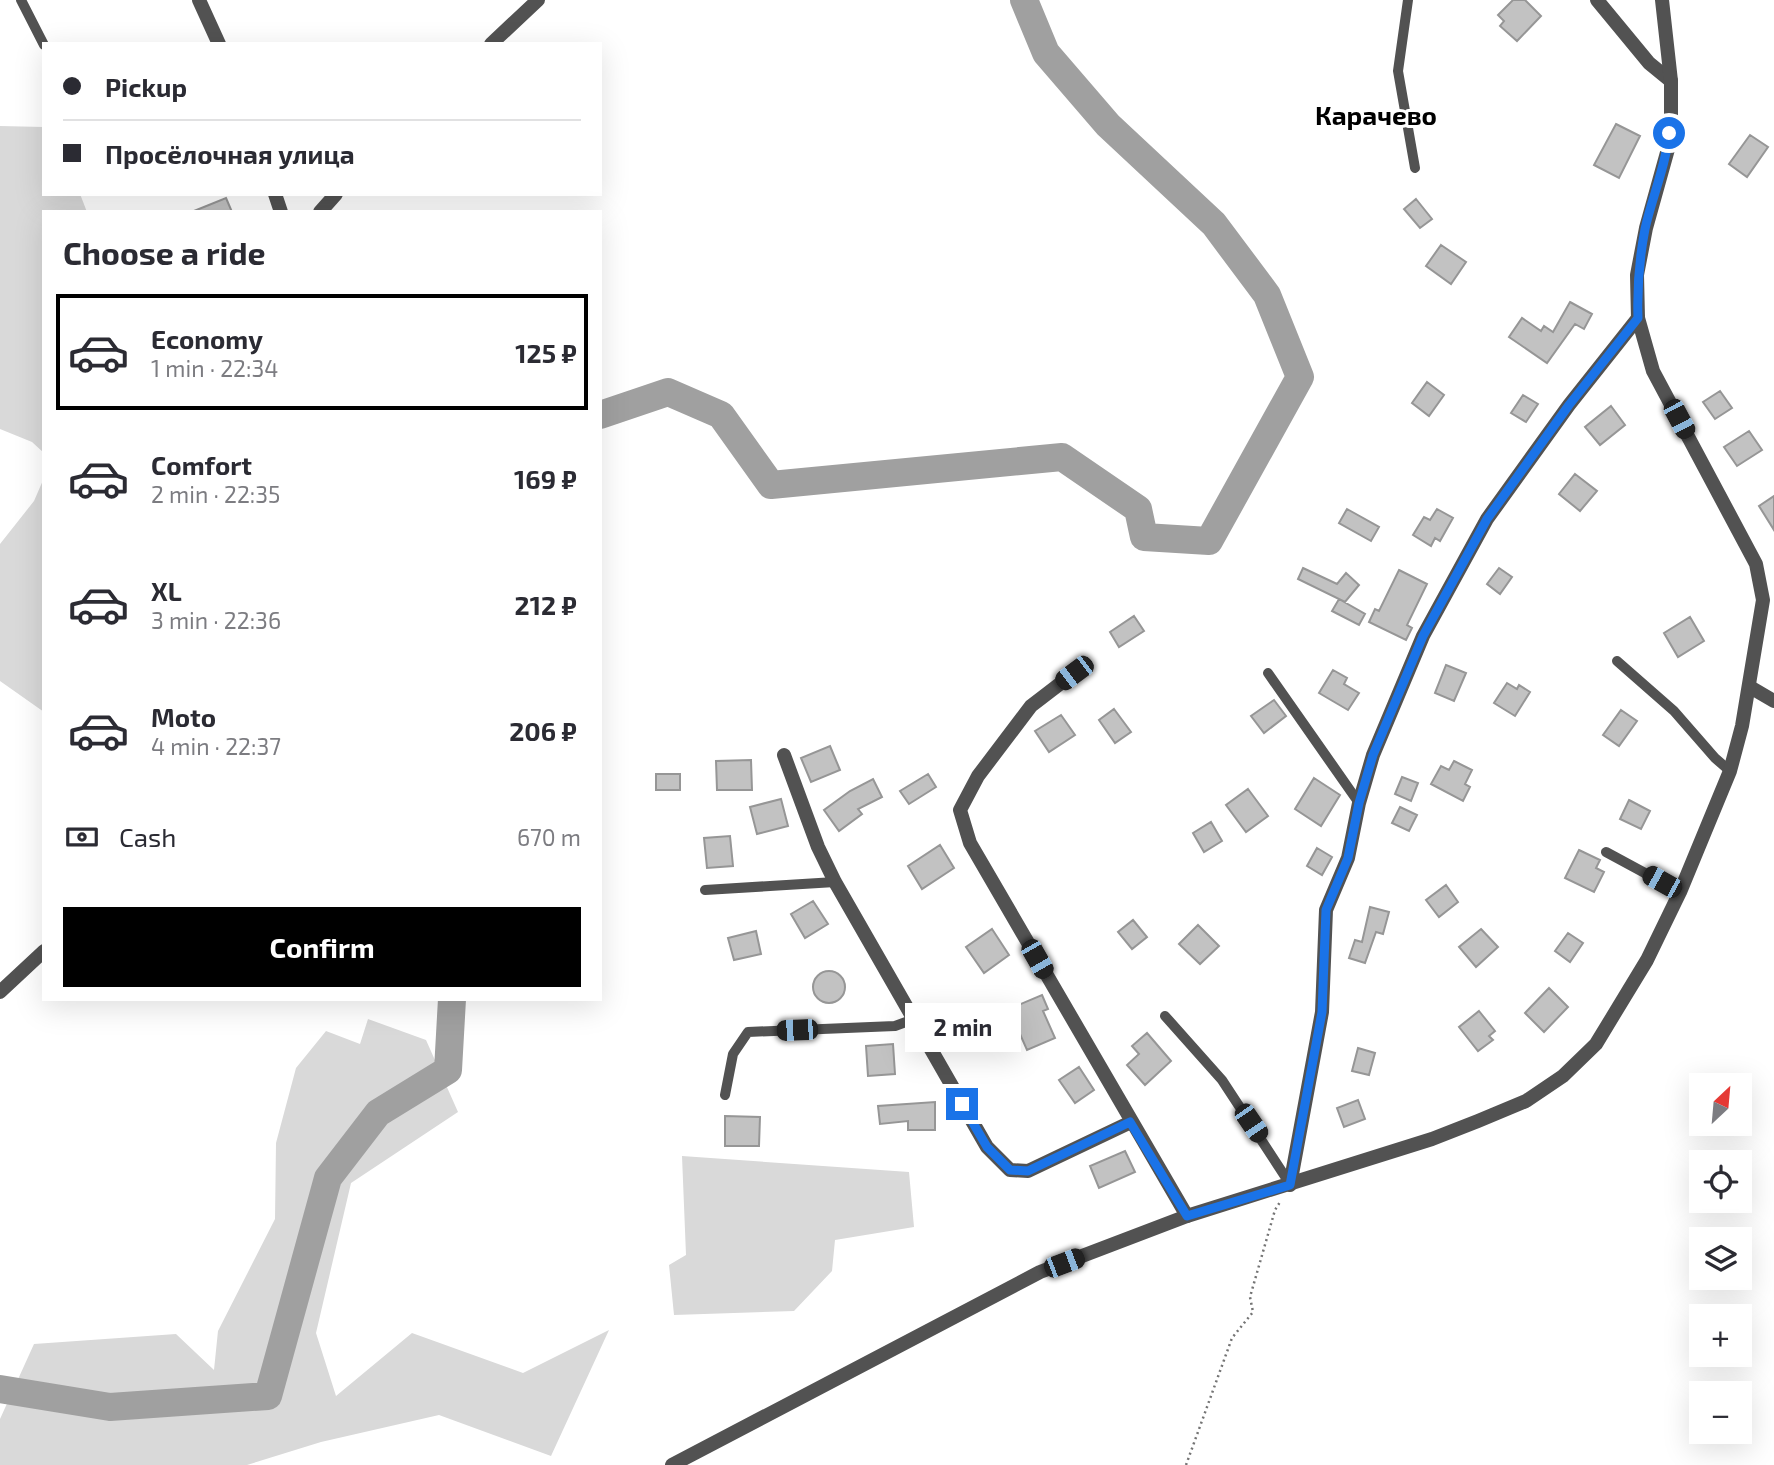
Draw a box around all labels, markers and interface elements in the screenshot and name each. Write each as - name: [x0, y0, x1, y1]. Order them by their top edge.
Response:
- text: Pickup: [105, 71, 187, 102]
- district label: Карачево: [1315, 99, 1437, 130]
- route start: [1653, 117, 1685, 149]
- text: Просёлочная улица: [105, 138, 355, 169]
- text: Choose a ride: [63, 233, 266, 271]
- icon: car: [67, 321, 130, 384]
- text: Economy: [151, 323, 263, 354]
- text: 125 ₽: [515, 337, 577, 368]
- text: 1 min · 22:34: [151, 354, 278, 382]
- car: [1660, 396, 1699, 442]
- icon: car: [67, 447, 130, 510]
- text: Comfort: [151, 449, 252, 480]
- text: 169 ₽: [514, 463, 577, 494]
- text: 2 min · 22:35: [151, 480, 280, 508]
- icon: car: [67, 573, 130, 636]
- text: XL: [151, 575, 182, 606]
- text: 212 ₽: [515, 589, 577, 620]
- text: 3 min · 22:36: [151, 606, 281, 634]
- car: [1051, 652, 1098, 694]
- icon: car: [67, 699, 130, 762]
- text: Moto: [151, 701, 216, 732]
- text: 206 ₽: [509, 715, 577, 746]
- text: 4 min · 22:37: [151, 732, 281, 760]
- icon: cash: [63, 818, 101, 856]
- text: Cash: [119, 821, 176, 852]
- text: 670 m: [517, 823, 581, 851]
- car: [1639, 863, 1686, 901]
- button: Confirm: [63, 907, 581, 987]
- car: [1018, 936, 1057, 982]
- callout: 2 min: [904, 1002, 1020, 1052]
- text: 2 min: [934, 1013, 992, 1041]
- car: [776, 1019, 819, 1041]
- north arrow: [1689, 1073, 1752, 1136]
- map controls: [1689, 1073, 1752, 1444]
- route end: [946, 1088, 978, 1120]
- car: [1231, 1100, 1272, 1146]
- button: locate: [1689, 1150, 1752, 1213]
- button: layers: [1689, 1227, 1752, 1290]
- car: [1041, 1246, 1088, 1280]
- button: +: [1689, 1304, 1752, 1367]
- button: −: [1689, 1381, 1752, 1444]

